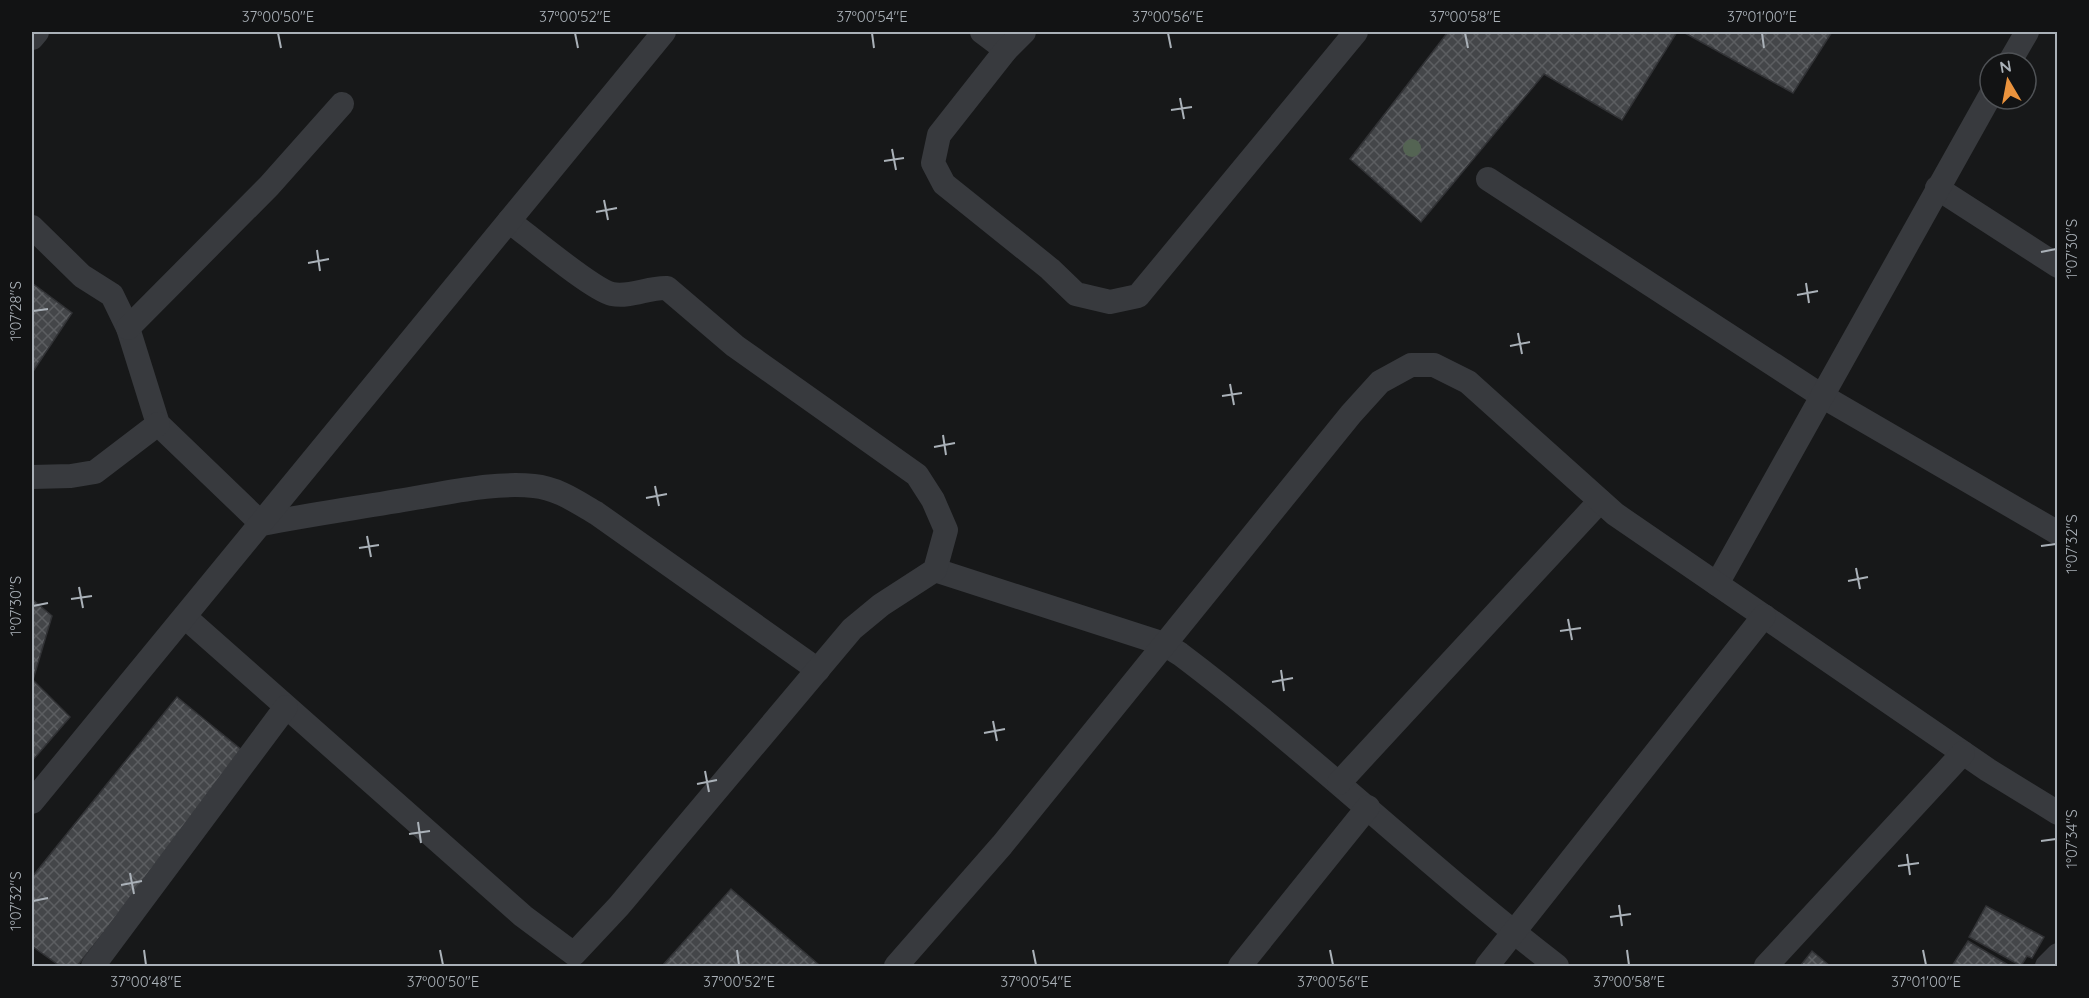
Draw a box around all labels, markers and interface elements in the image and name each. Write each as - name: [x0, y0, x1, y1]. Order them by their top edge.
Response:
- text: 37°00'50"E: [242, 7, 314, 26]
- text: 37°00'52"E: [539, 7, 611, 26]
- text: 37°00'54"E: [836, 7, 908, 26]
- text: 37°00'56"E: [1132, 7, 1204, 26]
- text: 37°00'58"E: [1429, 7, 1501, 26]
- text: 37°01'00"E: [1727, 7, 1797, 26]
- north arrow: [1978, 51, 2038, 111]
- text: N: [1998, 55, 2013, 77]
- text: 1°07'30"S: [2062, 219, 2081, 279]
- text: 1°07'28"S: [6, 281, 25, 341]
- text: 1°07'32"S: [2062, 514, 2081, 574]
- text: 1°07'30"S: [6, 576, 25, 636]
- text: 1°07'34"S: [2062, 809, 2081, 869]
- text: 1°07'32"S: [6, 871, 25, 931]
- text: 37°00'48"E: [110, 972, 182, 991]
- text: 37°00'50"E: [407, 972, 479, 991]
- text: 37°00'52"E: [703, 972, 775, 991]
- text: 37°00'54"E: [1000, 972, 1072, 991]
- text: 37°00'56"E: [1297, 972, 1369, 991]
- text: 37°00'58"E: [1593, 972, 1665, 991]
- text: 37°01'00"E: [1891, 972, 1961, 991]

